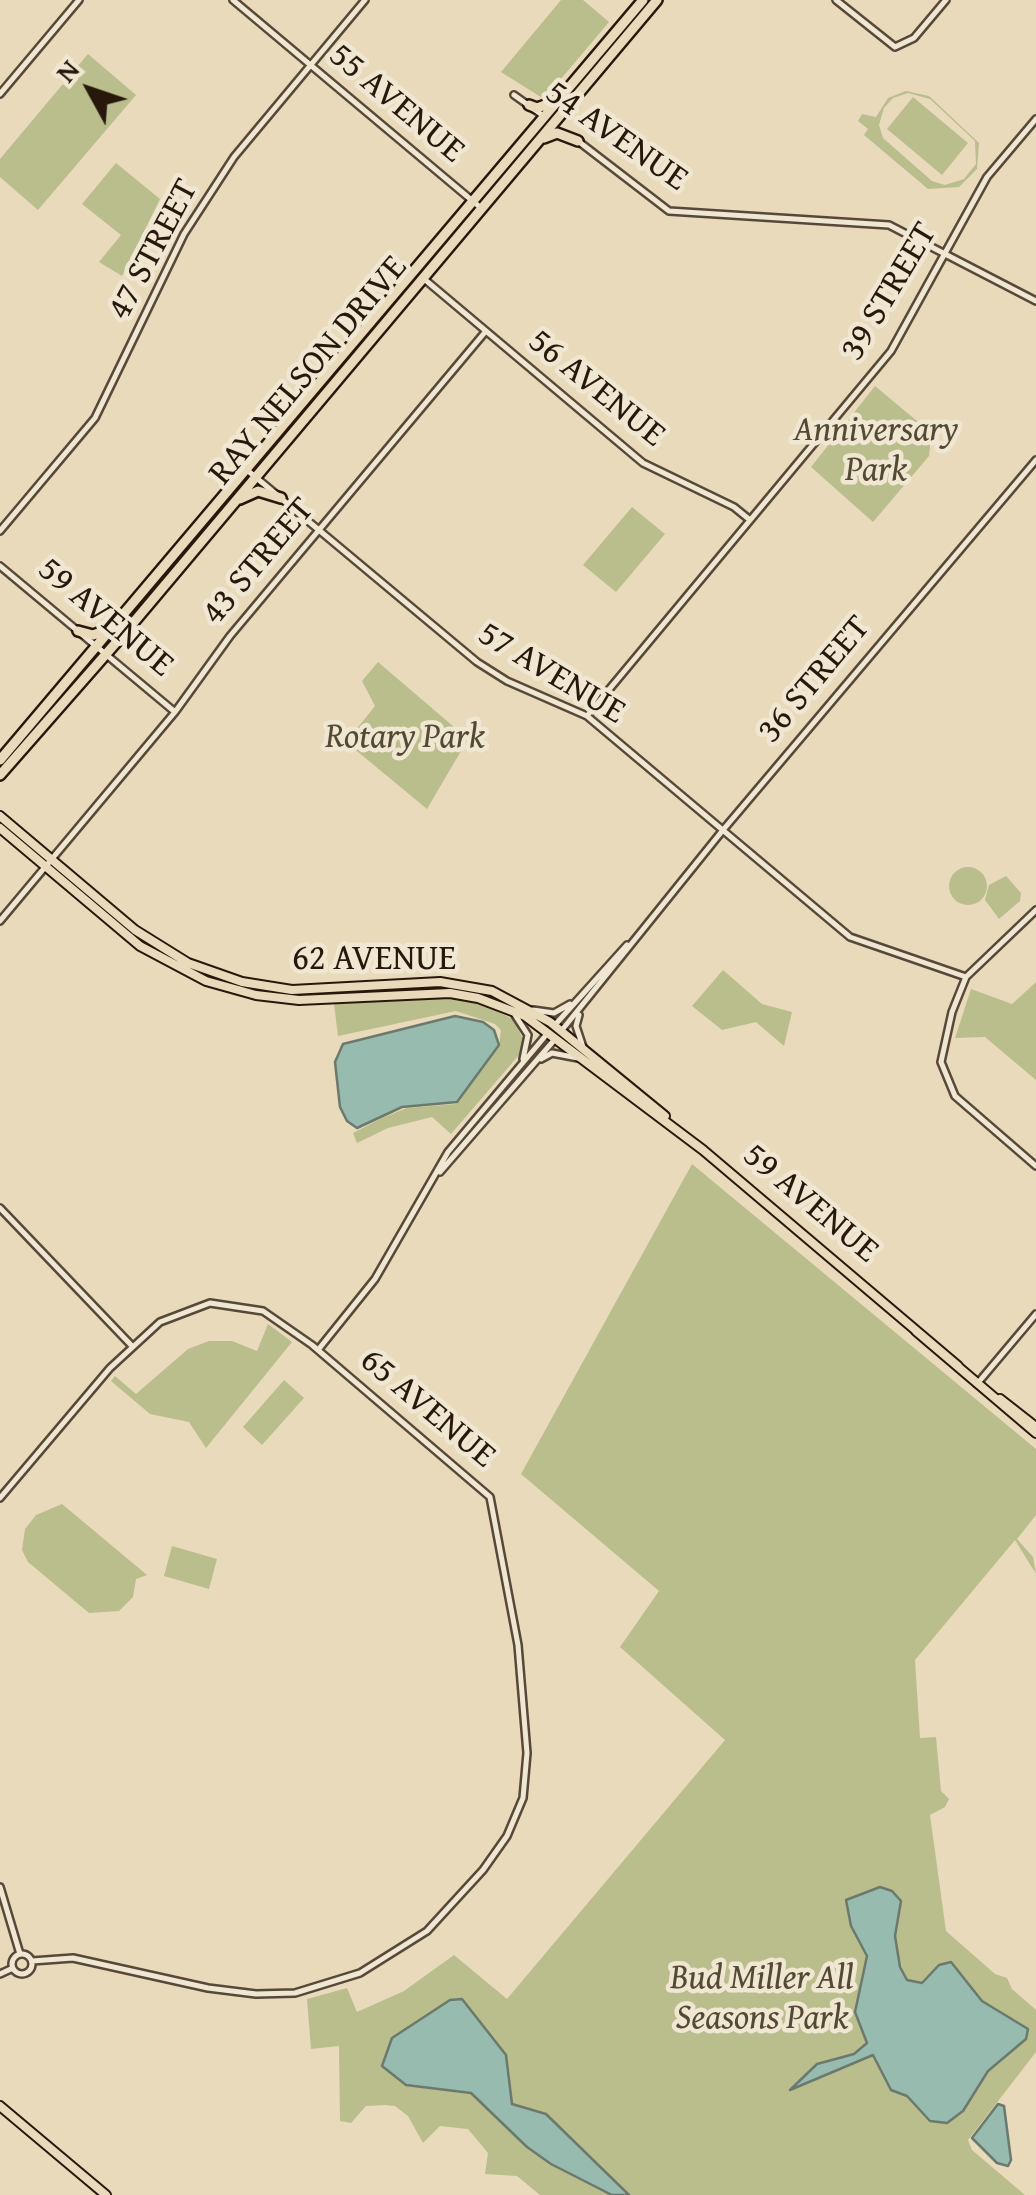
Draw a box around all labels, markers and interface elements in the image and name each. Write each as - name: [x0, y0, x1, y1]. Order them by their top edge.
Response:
- street label: 55 AVENUE: [320, 35, 472, 173]
- north arrow: [40, 40, 140, 140]
- text: N: [45, 50, 88, 91]
- street label: 54 AVENUE: [537, 73, 695, 201]
- street label: 47 STREET: [99, 172, 209, 328]
- street label: 39 STREET: [833, 215, 947, 369]
- street label: RAY NELSON DRIVE: [201, 248, 417, 494]
- street label: 56 AVENUE: [519, 321, 673, 457]
- park label: Anniversary Park: [794, 410, 958, 492]
- street label: 43 STREET: [194, 490, 324, 634]
- street label: 59 AVENUE: [29, 549, 181, 687]
- street label: 36 STREET: [750, 608, 880, 752]
- street label: 57 AVENUE: [470, 614, 632, 734]
- park label: Rotary Park: [325, 717, 485, 759]
- street label: 62 AVENUE: [292, 939, 456, 981]
- street label: 59 AVENUE: [734, 1135, 886, 1273]
- street label: 65 AVENUE: [351, 1340, 503, 1478]
- park label: Bud Miller All Seasons Park: [670, 1958, 854, 2040]

